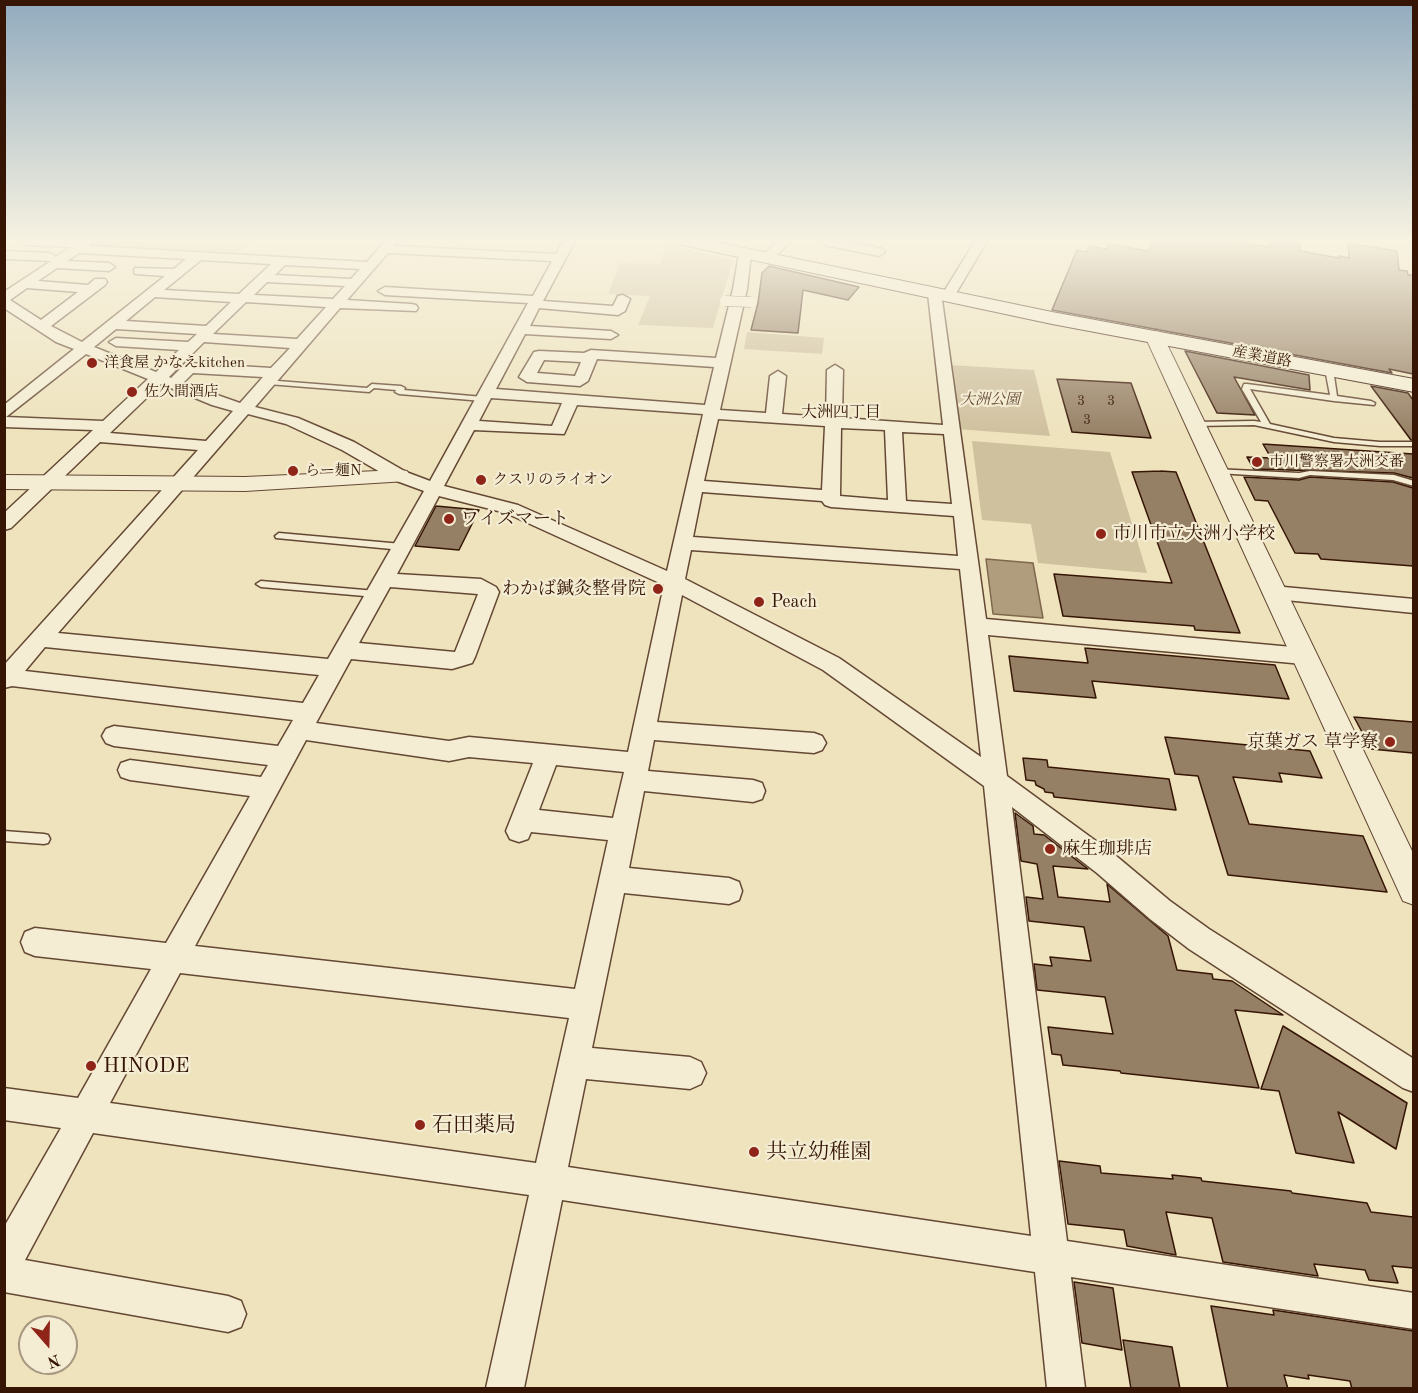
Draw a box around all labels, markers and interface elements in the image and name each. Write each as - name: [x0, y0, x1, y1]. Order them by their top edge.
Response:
- street label: 産業道路: [1231, 342, 1293, 372]
- place label: 洋食屋 かなえkitchen: [104, 354, 245, 372]
- marker: 洋食屋 かなえkitchen: [85, 356, 99, 370]
- place label: 佐久間酒店: [144, 383, 219, 401]
- marker: 佐久間酒店: [125, 385, 139, 399]
- park label: 大洲公園: [960, 391, 1020, 409]
- house number: 3: [1077, 393, 1085, 409]
- house number: 3: [1107, 393, 1115, 409]
- district label: 大洲四丁目: [801, 403, 881, 423]
- house number: 3: [1083, 412, 1091, 428]
- place label: 市川警察署大洲交番: [1269, 453, 1404, 471]
- marker: 市川警察署大洲交番: [1250, 455, 1264, 469]
- place label: らー麺N: [305, 462, 362, 480]
- marker: らー麺N: [286, 464, 300, 478]
- place label: クスリのライオン: [493, 471, 613, 489]
- marker: クスリのライオン: [474, 473, 488, 487]
- place label: ワイズマート: [461, 508, 569, 530]
- marker: ワイズマート: [442, 512, 456, 526]
- place label: 市川市立大洲小学校: [1113, 523, 1275, 545]
- marker: 市川市立大洲小学校: [1094, 527, 1108, 541]
- place label: わかば鍼灸整骨院: [502, 578, 646, 600]
- marker: わかば鍼灸整骨院: [651, 582, 665, 596]
- place label: Peach: [771, 591, 817, 613]
- marker: Peach: [752, 595, 766, 609]
- place label: 京葉ガス 草学寮: [1247, 731, 1378, 753]
- marker: 京葉ガス 草学寮: [1383, 735, 1397, 749]
- place label: 麻生珈琲店: [1062, 838, 1152, 860]
- marker: 麻生珈琲店: [1043, 842, 1057, 856]
- place label: HINODE: [103, 1053, 190, 1079]
- marker: HINODE: [84, 1059, 98, 1073]
- place label: 石田薬局: [432, 1112, 516, 1138]
- marker: 石田薬局: [413, 1118, 427, 1132]
- place label: 共立幼稚園: [766, 1139, 871, 1165]
- marker: 共立幼稚園: [747, 1145, 761, 1159]
- north arrow: [18, 1315, 78, 1375]
- text: N: [45, 1350, 62, 1370]

